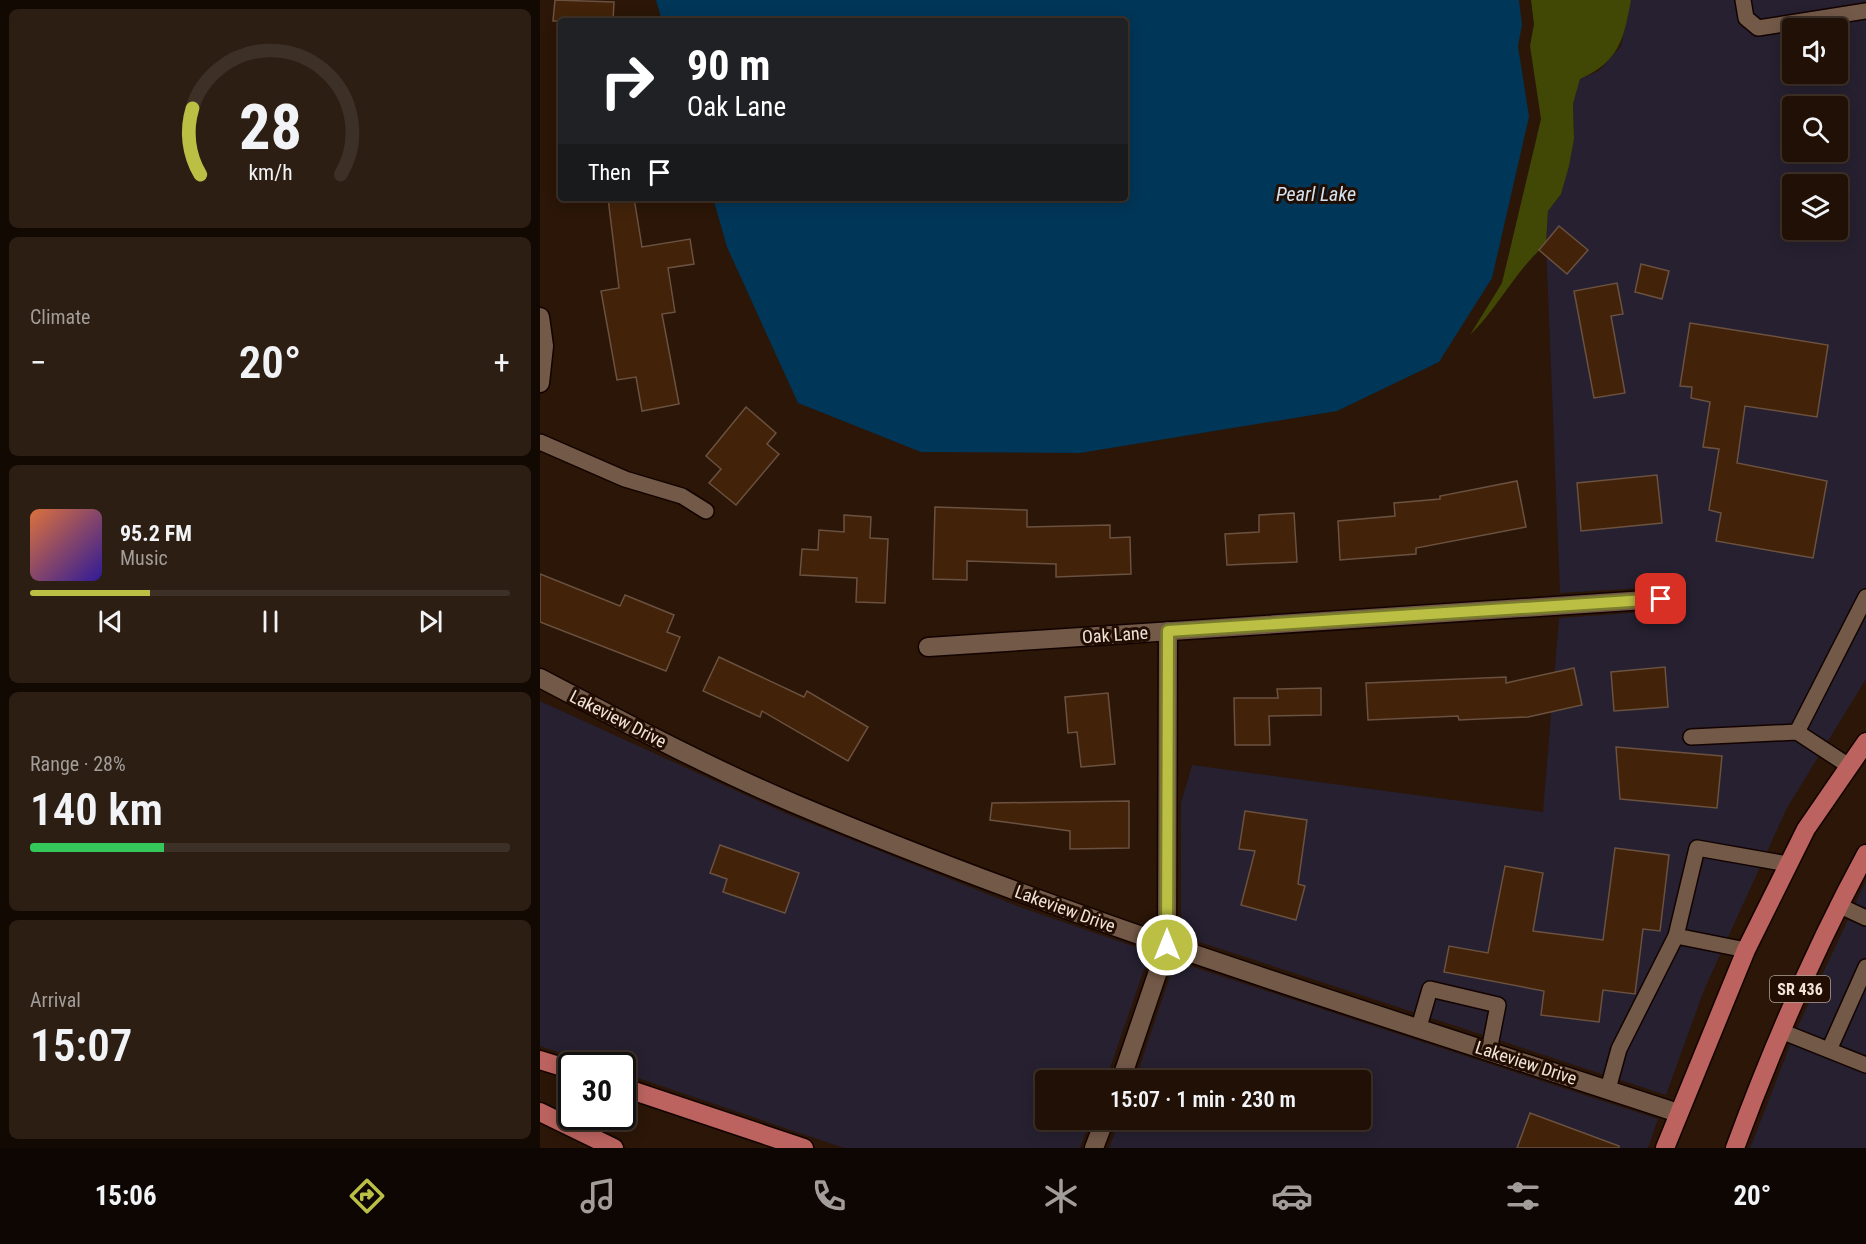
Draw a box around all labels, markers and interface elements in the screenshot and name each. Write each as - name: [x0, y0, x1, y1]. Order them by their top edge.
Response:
- map controls: [1782, 18, 1848, 240]
- button: sound: [1782, 18, 1848, 84]
- text: 90 m: [687, 41, 770, 90]
- icon: right: [588, 42, 666, 120]
- text: Oak Lane: [687, 91, 786, 123]
- text: 28: [238, 92, 302, 165]
- button: search: [1782, 96, 1848, 162]
- icon: arrive: [643, 156, 676, 189]
- text: Then: [588, 160, 631, 185]
- text: km/h: [248, 161, 292, 186]
- button: layers: [1782, 174, 1848, 240]
- water label: Pearl Lake: [1276, 182, 1356, 206]
- text: Climate: [30, 305, 90, 329]
- text: 20°: [239, 336, 301, 389]
- text: −: [30, 343, 47, 382]
- text: +: [494, 343, 510, 382]
- text: 95.2 FM: [120, 521, 192, 546]
- text: Music: [120, 546, 168, 570]
- pin: [1635, 573, 1686, 624]
- icon: arrive: [1644, 582, 1677, 615]
- icon: previous: [94, 605, 127, 638]
- icon: pause: [254, 605, 287, 638]
- icon: next: [414, 605, 447, 638]
- street label: Oak Lane: [1081, 622, 1149, 647]
- street label: Lakeview Drive: [566, 685, 670, 752]
- text: Range · 28%: [30, 752, 126, 776]
- text: 140 km: [30, 783, 163, 836]
- street label: Lakeview Drive: [1012, 881, 1118, 936]
- position arrow: [1135, 913, 1199, 977]
- road number: SR 436: [1770, 976, 1830, 1002]
- text: Arrival: [30, 988, 81, 1012]
- text: 15:07: [30, 1019, 132, 1072]
- street label: Lakeview Drive: [1473, 1036, 1580, 1089]
- speed limit sign: 30: [558, 1052, 636, 1130]
- text: 15:07 · 1 min · 230 m: [1110, 1087, 1296, 1112]
- icon: directions: [346, 1175, 388, 1217]
- icon: music: [577, 1175, 619, 1217]
- icon: phone: [808, 1175, 850, 1217]
- icon: climate: [1040, 1175, 1082, 1217]
- icon: car: [1271, 1175, 1313, 1217]
- icon: filters: [1502, 1175, 1544, 1217]
- text: 15:06: [95, 1180, 157, 1212]
- text: 20°: [1733, 1180, 1771, 1212]

